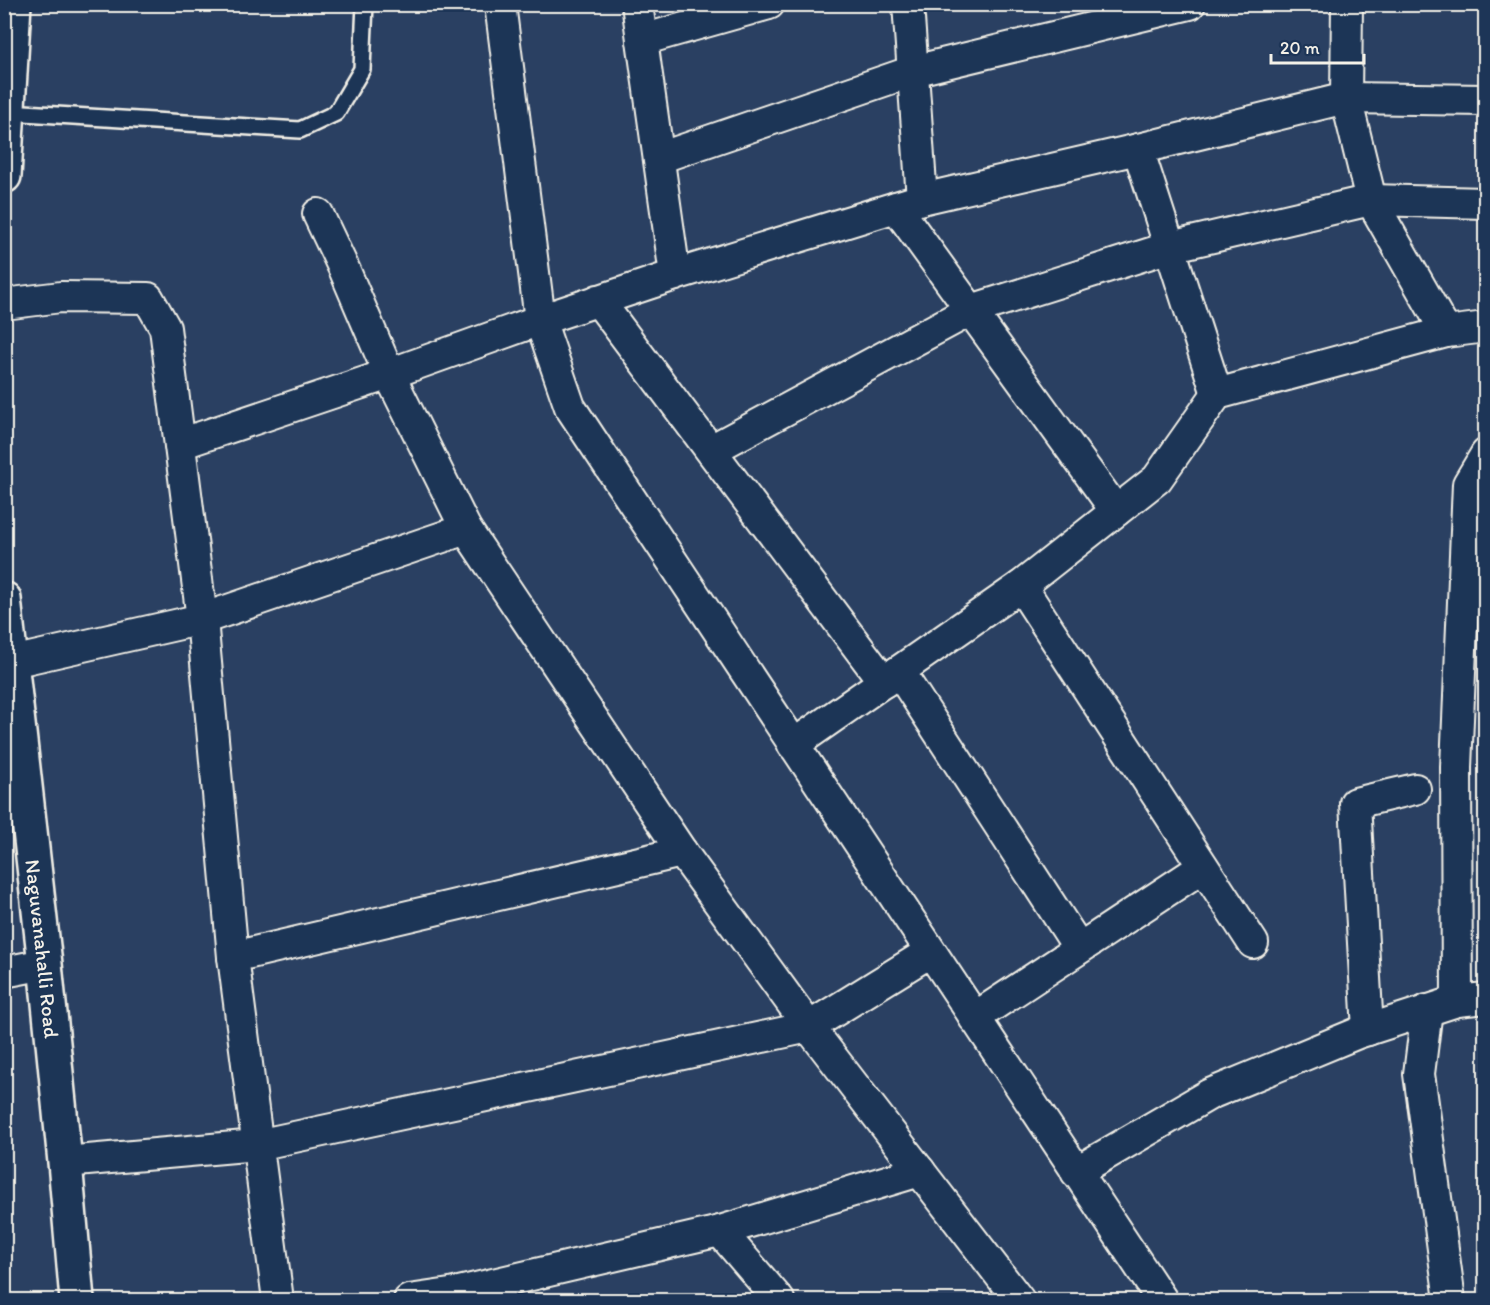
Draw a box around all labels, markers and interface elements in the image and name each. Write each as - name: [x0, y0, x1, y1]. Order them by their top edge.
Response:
- scale bar: [1271, 27, 1364, 65]
- text: 20 m: [1280, 37, 1320, 59]
- street label: Naguvanahalli Road: [21, 858, 65, 1040]

